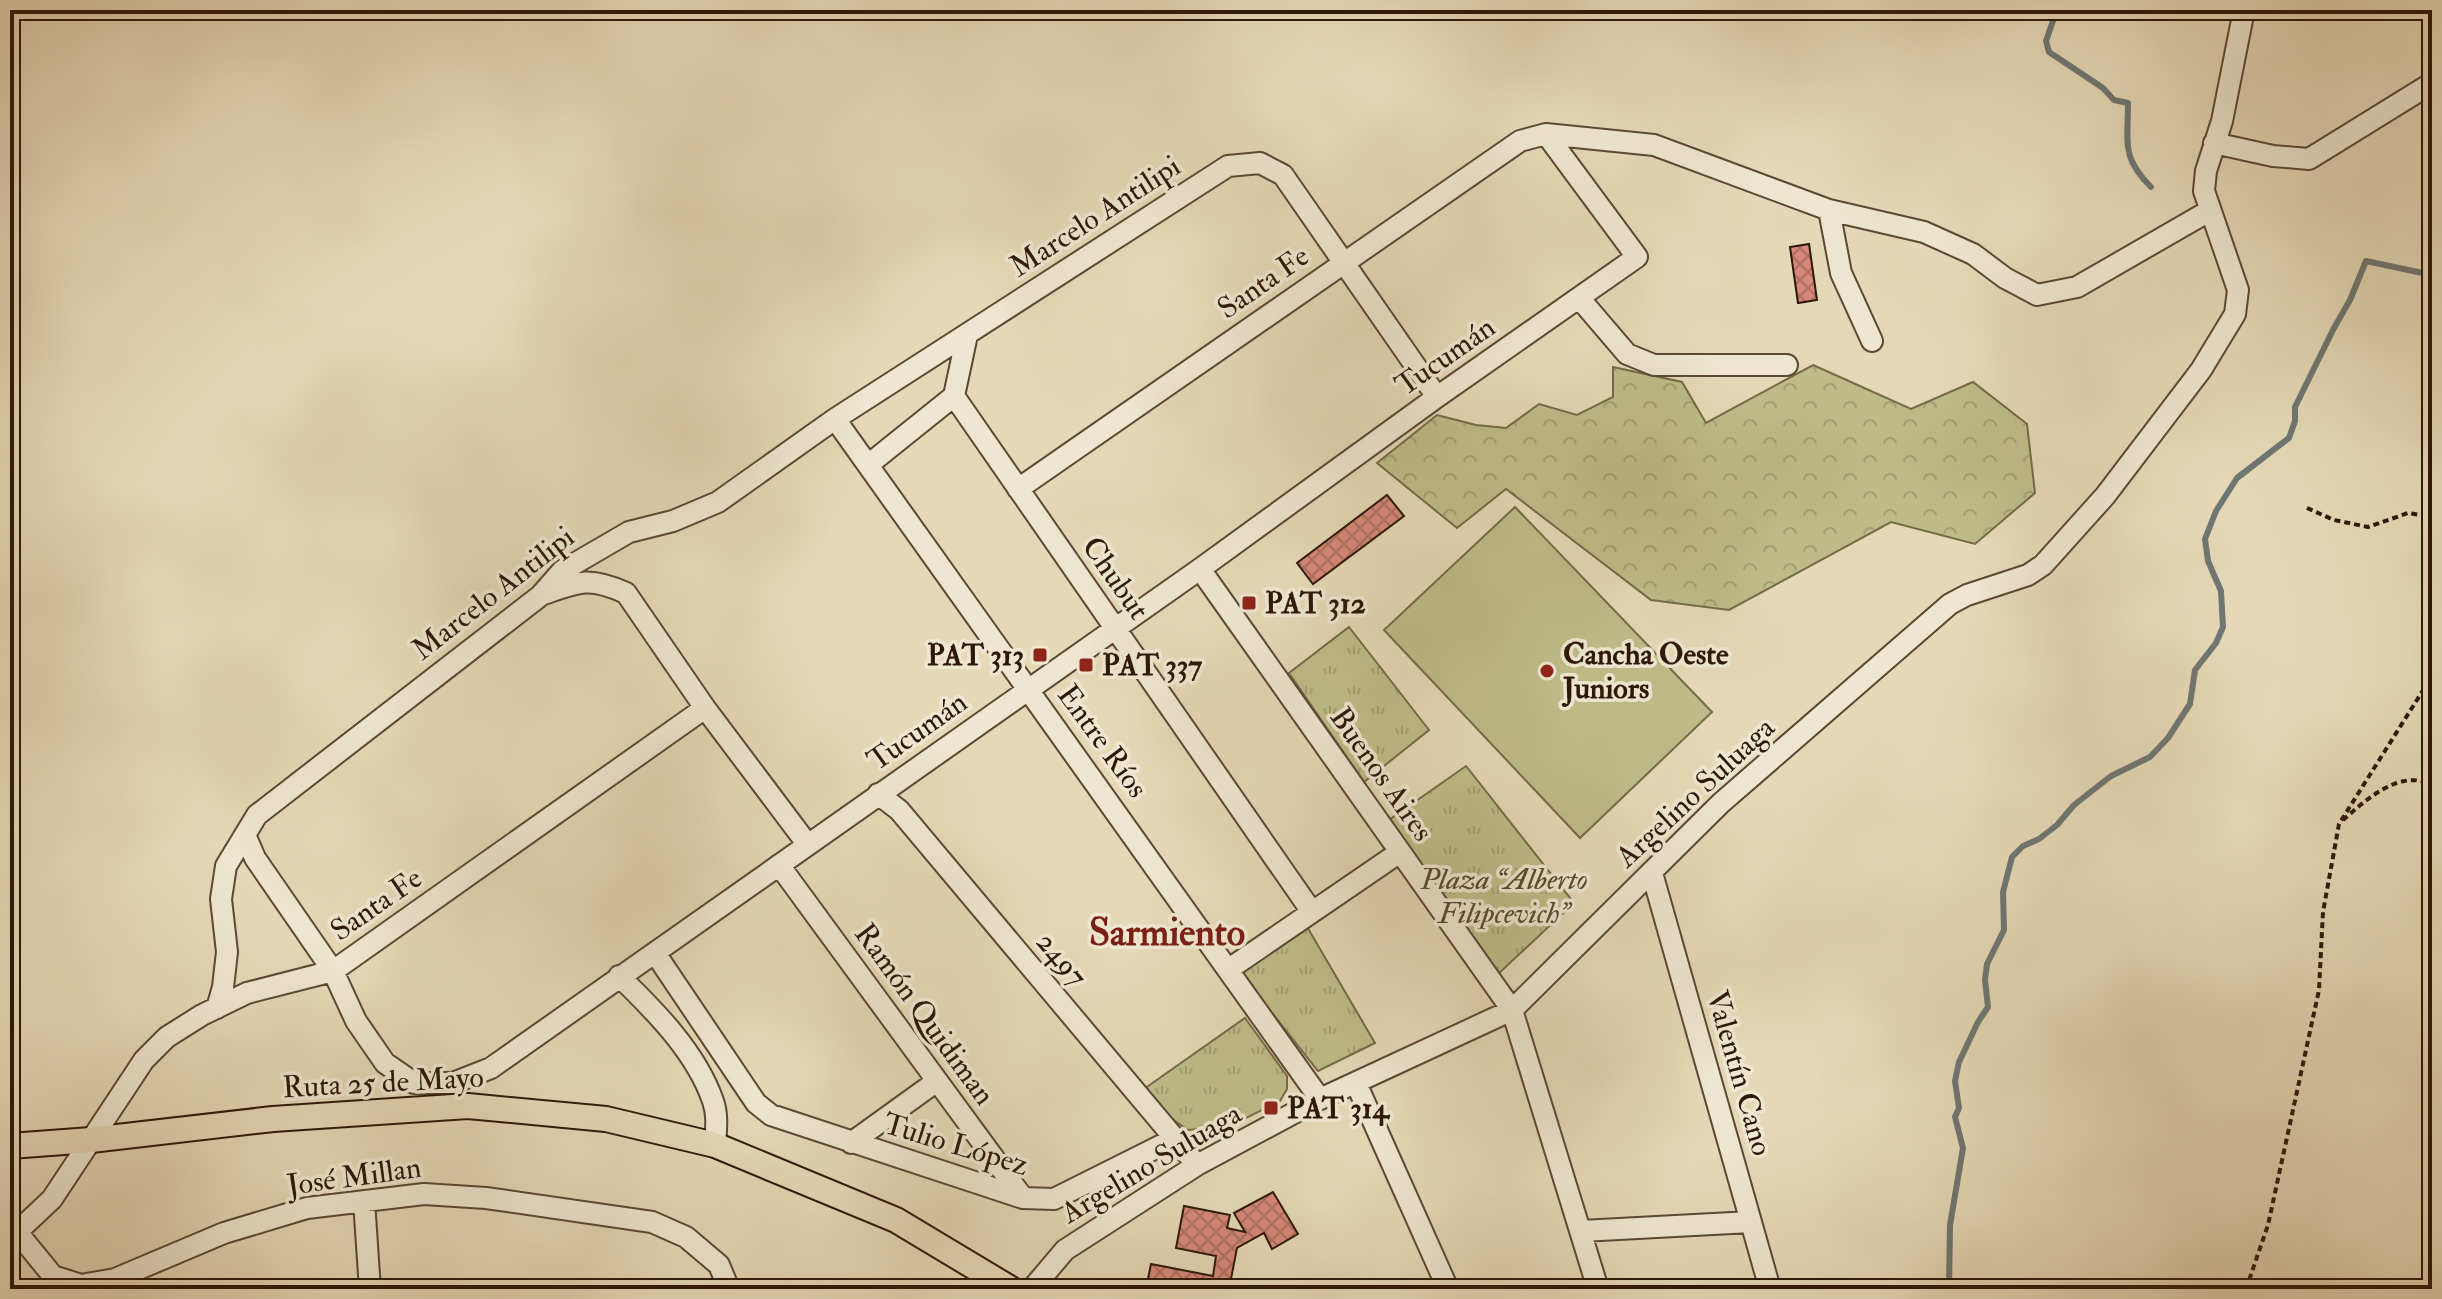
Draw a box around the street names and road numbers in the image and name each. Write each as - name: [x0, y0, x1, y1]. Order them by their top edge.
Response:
- street label: Marcelo Antilipi: [1003, 148, 1187, 285]
- street label: Santa Fe: [1210, 238, 1316, 327]
- street label: Tucumán: [1388, 309, 1502, 404]
- street label: Marcelo Antilipi: [405, 519, 582, 668]
- street label: Chubut: [1074, 530, 1157, 627]
- street label: Entre Ríos: [1049, 678, 1156, 805]
- street label: Tucumán: [860, 684, 974, 779]
- street label: Buenos Aires: [1322, 700, 1441, 848]
- street label: Argelino Suluaga: [1607, 709, 1783, 876]
- street label: Santa Fe: [323, 860, 429, 949]
- street label: Ramón Quidiman: [846, 916, 1003, 1112]
- street label: 2497: [1028, 924, 1095, 995]
- street label: Valentín Cano: [1698, 986, 1781, 1160]
- street label: Ruta 25 de Mayo: [281, 1059, 485, 1106]
- street label: Argelino Suluaga: [1054, 1095, 1249, 1232]
- street label: Tulio López: [879, 1105, 1033, 1184]
- street label: José Millan: [283, 1149, 424, 1204]

